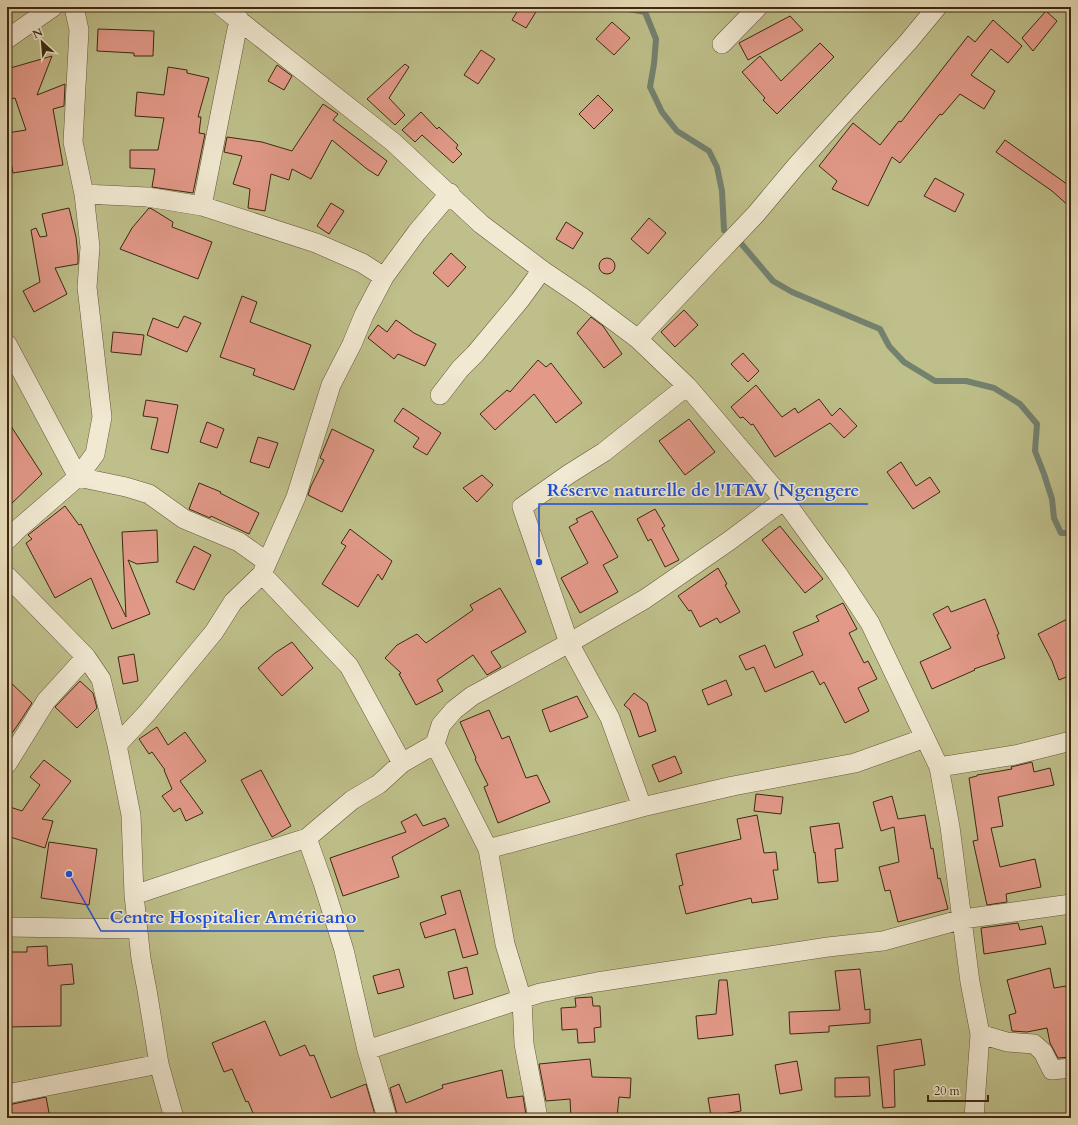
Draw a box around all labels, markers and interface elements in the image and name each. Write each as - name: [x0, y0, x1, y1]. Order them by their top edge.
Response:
- north arrow: [22, 22, 62, 62]
- text: N: [30, 24, 46, 42]
- callout: Réserve naturelle de l'ITAV (Ngengere: [539, 474, 868, 504]
- text: Réserve naturelle de l'ITAV (Ngengere: [547, 478, 859, 503]
- callout: Centre Hospitalier Américano: [101, 901, 364, 931]
- text: Centre Hospitalier Américano: [110, 905, 356, 930]
- scale bar: [928, 1077, 988, 1103]
- text: 20 m: [934, 1083, 961, 1099]

